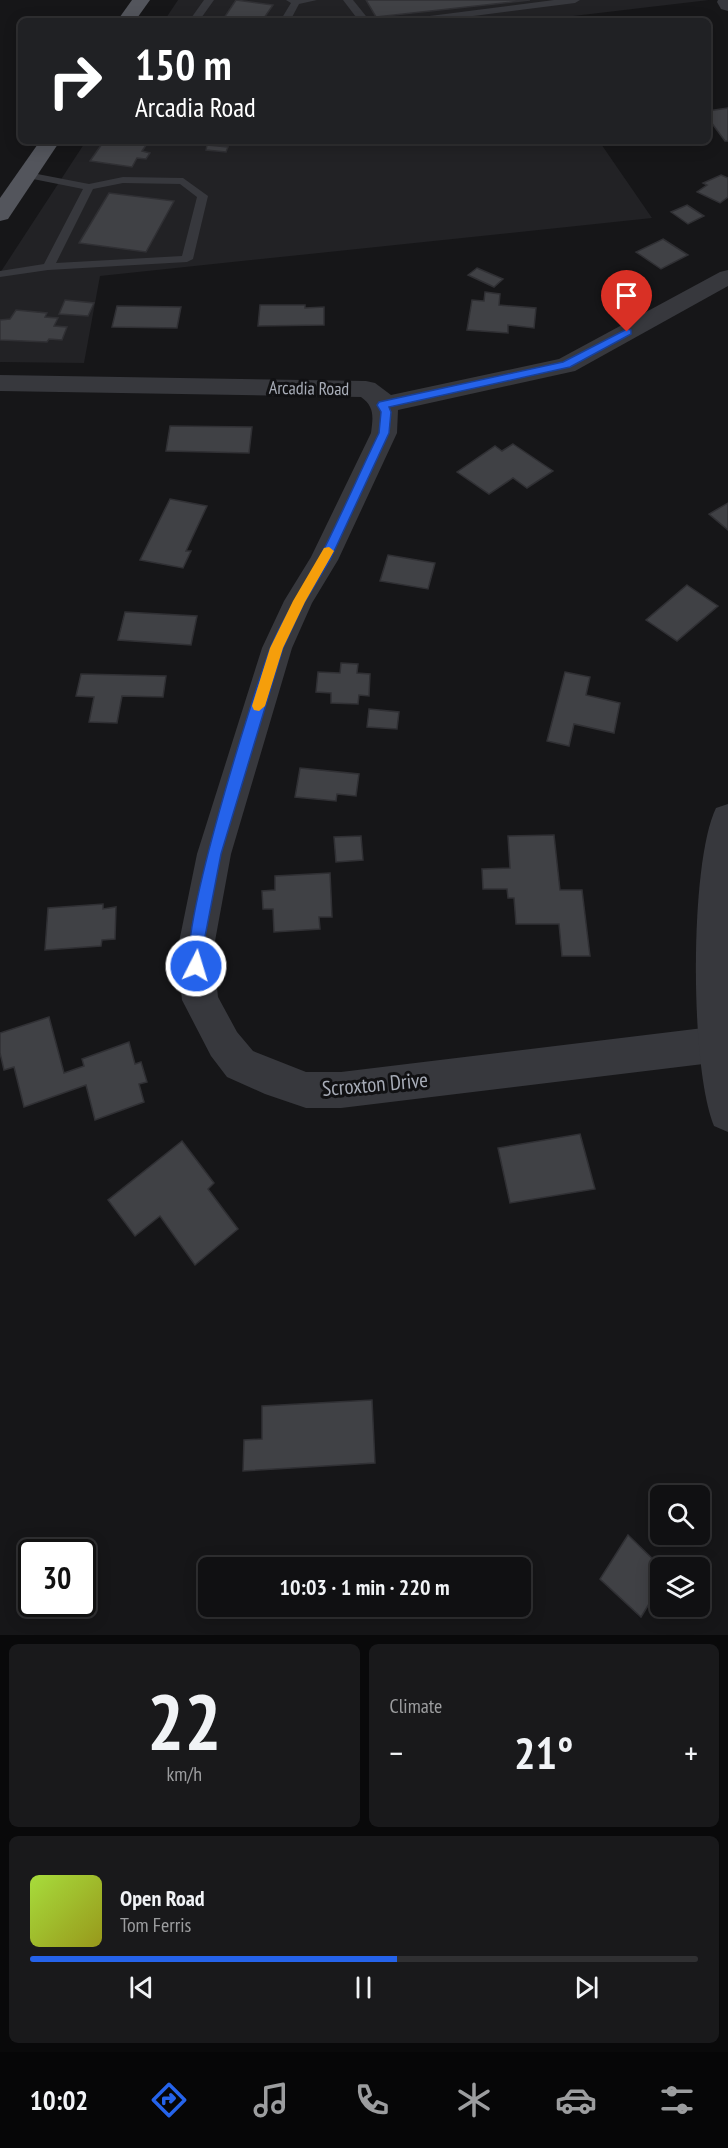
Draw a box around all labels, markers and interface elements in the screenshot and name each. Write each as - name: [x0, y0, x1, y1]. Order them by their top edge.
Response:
- text: 150 m: [135, 37, 232, 92]
- icon: right: [36, 42, 114, 120]
- text: Arcadia Road: [135, 90, 256, 124]
- pin: [601, 270, 652, 332]
- icon: arrive: [610, 279, 643, 312]
- street label: Arcadia Road: [269, 376, 349, 400]
- position arrow: [164, 934, 228, 998]
- street label: Scroxton Drive: [321, 1066, 429, 1102]
- map controls: [650, 1485, 710, 1617]
- button: search: [650, 1485, 710, 1545]
- speed limit sign: 30: [18, 1539, 96, 1617]
- button: layers: [650, 1557, 710, 1617]
- text: 10:03 · 1 min · 220 m: [279, 1573, 450, 1601]
- text: 22: [147, 1671, 222, 1772]
- text: Climate: [390, 1693, 442, 1719]
- text: 21°: [514, 1723, 573, 1781]
- text: −: [390, 1731, 403, 1774]
- text: +: [684, 1731, 698, 1774]
- text: km/h: [167, 1761, 202, 1787]
- text: Open Road: [120, 1884, 205, 1912]
- text: Tom Ferris: [120, 1912, 191, 1938]
- icon: previous: [125, 1971, 158, 2004]
- icon: pause: [347, 1971, 380, 2004]
- icon: next: [570, 1971, 603, 2004]
- icon: directions: [148, 2079, 190, 2121]
- icon: music: [250, 2079, 292, 2121]
- icon: phone: [351, 2079, 393, 2121]
- icon: climate: [453, 2079, 495, 2121]
- icon: car: [555, 2079, 597, 2121]
- icon: filters: [656, 2079, 698, 2121]
- text: 10:02: [30, 2083, 88, 2117]

